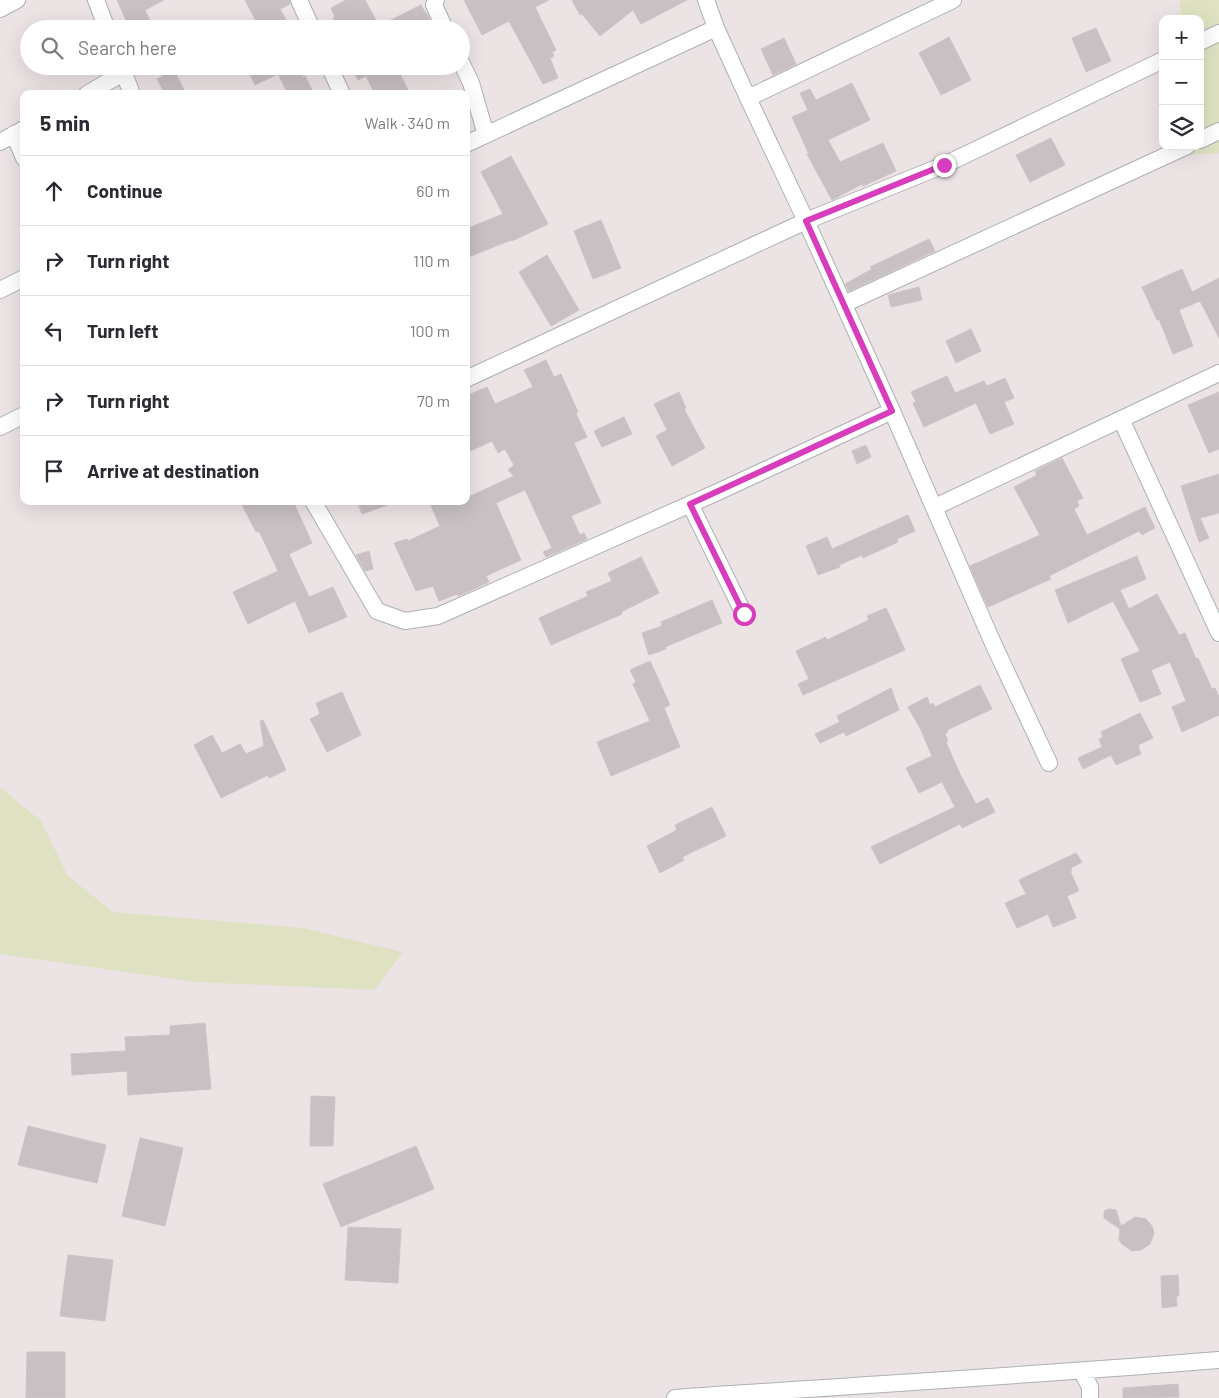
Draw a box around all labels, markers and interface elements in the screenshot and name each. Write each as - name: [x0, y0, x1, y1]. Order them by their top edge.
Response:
- map controls: [1159, 15, 1204, 150]
- button: +: [1159, 15, 1204, 60]
- search box: [20, 20, 470, 75]
- icon: search: [38, 34, 66, 62]
- text: Search here: [78, 36, 177, 59]
- button: −: [1159, 60, 1204, 105]
- button: layers: [1159, 105, 1204, 150]
- text: 5 min: [40, 110, 90, 135]
- text: Walk · 340 m: [365, 113, 450, 132]
- route end: [933, 154, 956, 177]
- icon: ahead: [40, 177, 68, 205]
- text: Continue: [87, 179, 163, 202]
- text: 60 m: [416, 181, 450, 200]
- icon: right: [40, 247, 68, 275]
- text: Turn right: [87, 249, 169, 272]
- text: 110 m: [413, 251, 450, 270]
- icon: left: [40, 317, 68, 345]
- text: Turn left: [87, 319, 158, 342]
- text: 100 m: [410, 321, 450, 340]
- icon: right: [40, 387, 68, 415]
- text: Turn right: [87, 389, 169, 412]
- text: 70 m: [417, 391, 450, 410]
- icon: arrive: [40, 457, 68, 485]
- text: Arrive at destination: [87, 459, 259, 482]
- route start: [733, 603, 756, 626]

